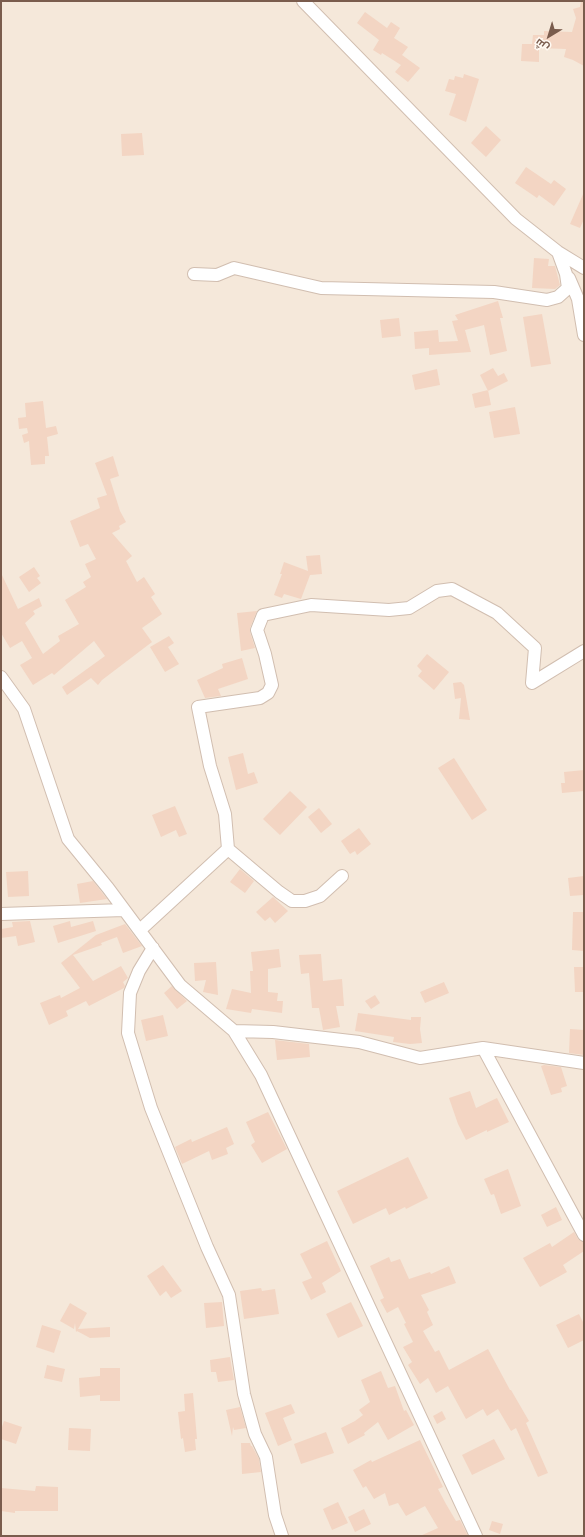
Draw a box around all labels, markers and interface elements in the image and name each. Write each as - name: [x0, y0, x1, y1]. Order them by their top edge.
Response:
- north arrow: [529, 16, 569, 56]
- text: ش: [532, 36, 551, 55]

